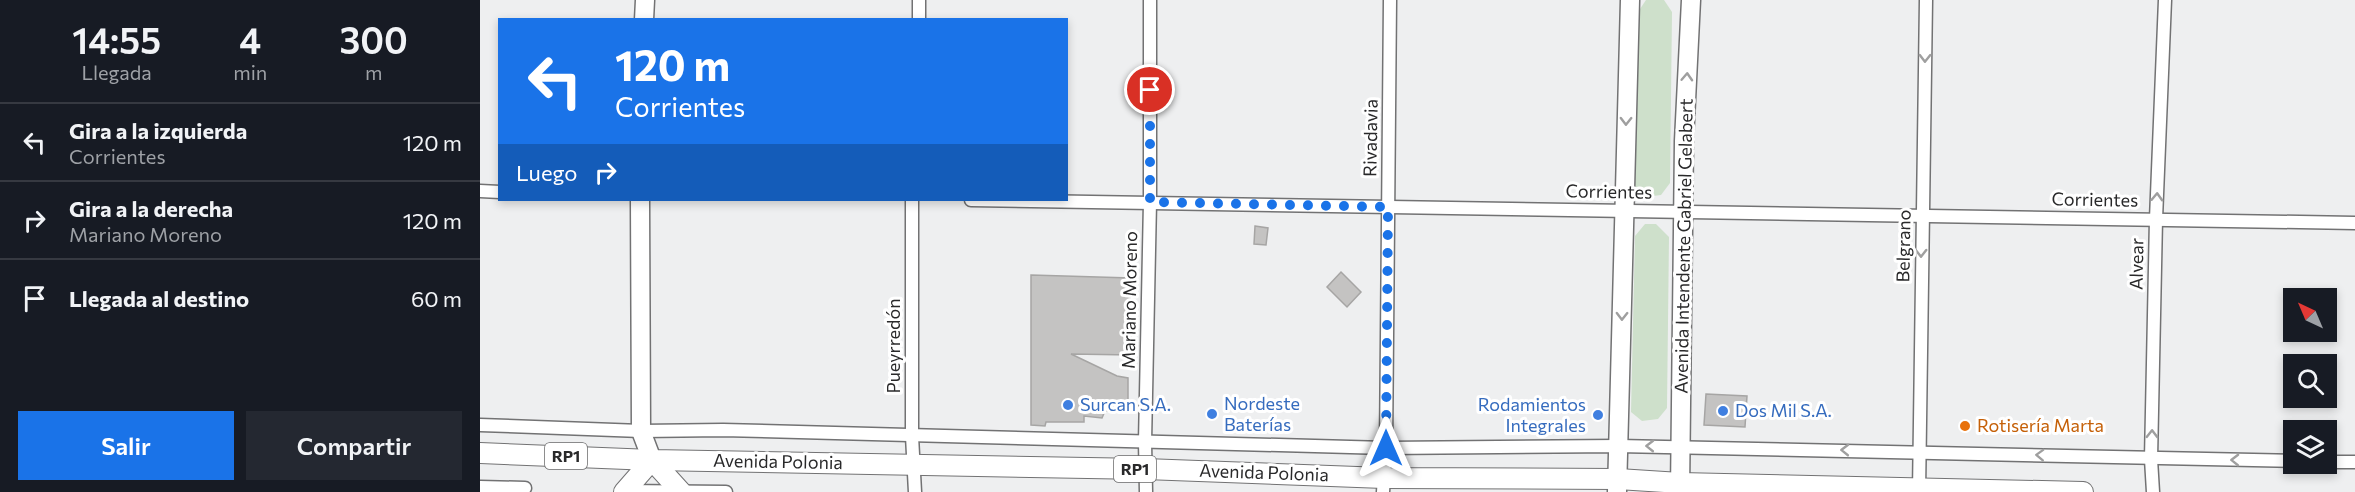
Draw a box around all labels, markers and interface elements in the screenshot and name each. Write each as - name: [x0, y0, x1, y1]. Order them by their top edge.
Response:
- text: 14:55: [72, 17, 161, 61]
- text: 4: [239, 17, 261, 61]
- text: 300: [339, 17, 408, 61]
- text: 120 m: [615, 38, 730, 90]
- icon: left: [516, 42, 594, 120]
- one-way arrow: [1919, 54, 1931, 63]
- text: Llegada: [81, 60, 152, 84]
- text: min: [233, 60, 267, 84]
- text: m: [365, 60, 382, 84]
- pin: [1124, 64, 1175, 115]
- one-way arrow: [1681, 72, 1694, 81]
- icon: arrive: [1133, 73, 1166, 106]
- text: Corrientes: [615, 90, 745, 123]
- street label: Avenida Intendente Gabriel Gelabert: [1669, 98, 1697, 394]
- street label: Rivadavia: [1358, 99, 1382, 177]
- text: Gira a la izquierda: [69, 117, 247, 144]
- one-way arrow: [1620, 117, 1632, 126]
- icon: left: [18, 126, 51, 159]
- text: 120 m: [403, 129, 462, 156]
- text: Corrientes: [69, 144, 166, 168]
- icon: right: [589, 156, 622, 189]
- text: Luego: [516, 159, 577, 186]
- street label: Corrientes: [1565, 179, 1653, 203]
- street label: Corrientes: [2051, 187, 2139, 211]
- one-way arrow: [2150, 192, 2163, 201]
- text: Gira a la derecha: [69, 195, 233, 222]
- icon: right: [18, 204, 51, 237]
- text: 120 m: [403, 207, 462, 234]
- street label: Belgrano: [1891, 209, 1915, 283]
- text: Mariano Moreno: [69, 222, 222, 246]
- street label: Mariano Moreno: [1117, 231, 1141, 369]
- street label: Alvear: [2125, 238, 2147, 290]
- one-way arrow: [1915, 249, 1928, 258]
- icon: arrive: [18, 282, 51, 315]
- text: Llegada al destino: [69, 285, 249, 312]
- text: 60 m: [411, 285, 462, 312]
- north arrow: [2283, 288, 2337, 342]
- map controls: [2283, 288, 2337, 474]
- street label: Pueyrredón: [882, 299, 904, 393]
- one-way arrow: [1616, 312, 1628, 321]
- button: search: [2283, 354, 2337, 408]
- place label: Nordeste Baterías: [1224, 392, 1300, 435]
- place label: Surcan S.A.: [1080, 393, 1171, 415]
- place label: Rodamientos Integrales: [1478, 393, 1586, 436]
- marker: Surcan S.A.: [1061, 398, 1075, 412]
- place label: Dos Mil S.A.: [1735, 399, 1832, 421]
- marker: Dos Mil S.A.: [1716, 404, 1730, 418]
- marker: Nordeste Baterías: [1205, 407, 1219, 421]
- marker: Rodamientos Integrales: [1591, 408, 1605, 422]
- button: Salir: [18, 411, 234, 480]
- button: Compartir: [246, 411, 462, 480]
- place label: Rotisería Marta: [1977, 414, 2104, 436]
- position arrow: [1354, 416, 1418, 480]
- marker: Rotisería Marta: [1958, 419, 1972, 433]
- button: layers: [2283, 420, 2337, 474]
- one-way arrow: [2145, 429, 2158, 438]
- one-way arrow: [1646, 440, 1655, 453]
- road number: RP1: [545, 443, 587, 469]
- one-way arrow: [1841, 444, 1850, 456]
- street label: Avenida Polonia: [713, 449, 843, 473]
- one-way arrow: [2036, 449, 2045, 462]
- one-way arrow: [2231, 454, 2240, 466]
- road number: RP1: [1114, 456, 1156, 482]
- street label: Avenida Polonia: [1199, 459, 1329, 485]

